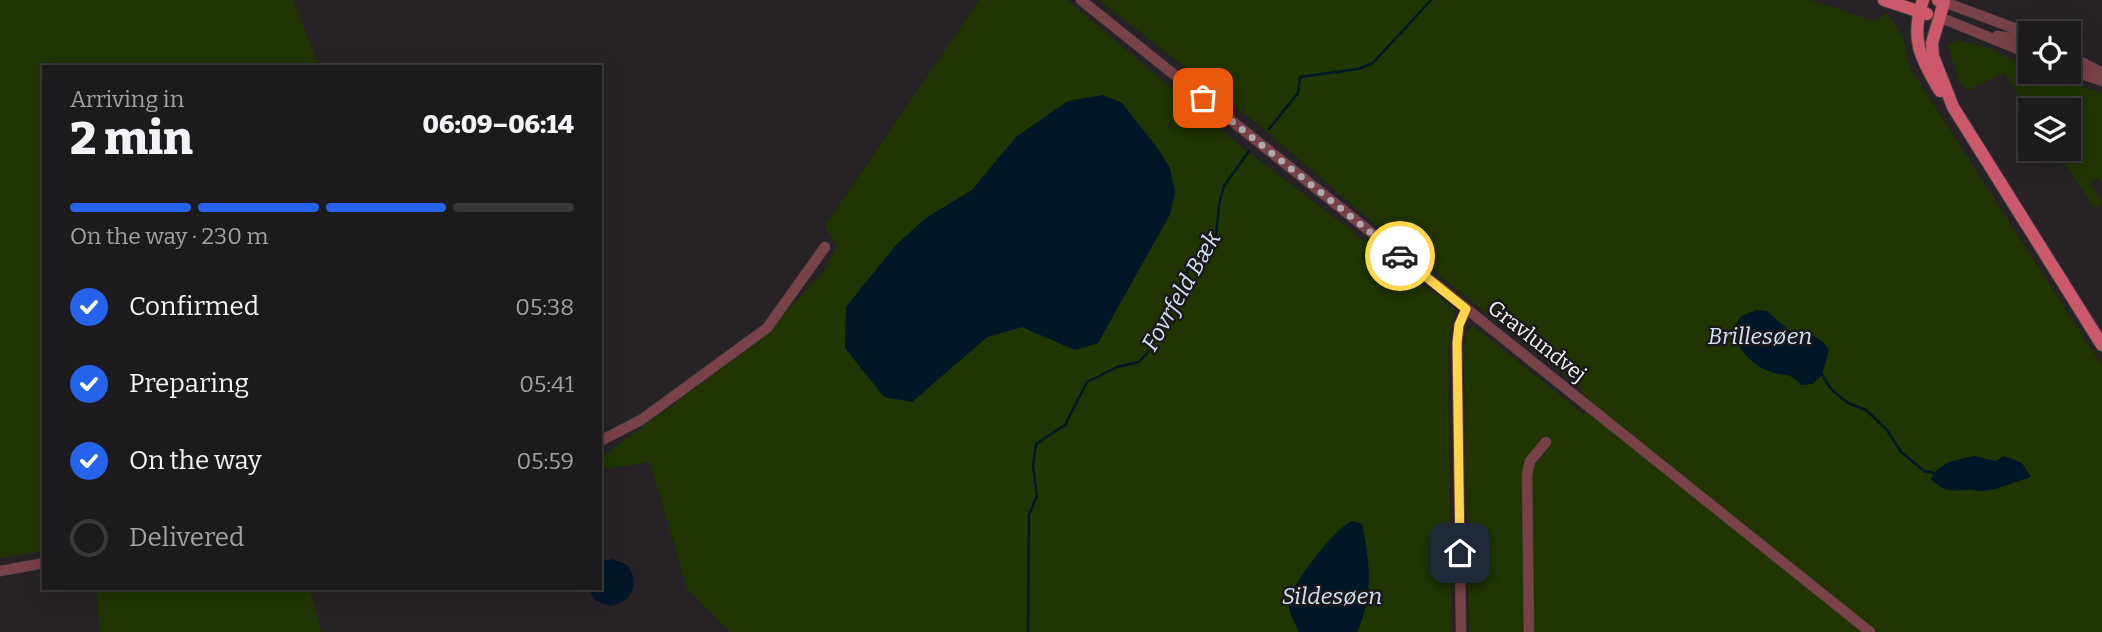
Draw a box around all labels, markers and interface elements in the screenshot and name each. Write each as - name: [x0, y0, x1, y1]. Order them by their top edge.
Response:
- map controls: [2018, 21, 2081, 161]
- button: locate: [2018, 21, 2081, 84]
- pin: [1173, 68, 1233, 128]
- icon: bag: [1184, 79, 1222, 117]
- text: Arriving in: [70, 85, 184, 113]
- button: layers: [2018, 98, 2081, 161]
- text: 06:09–06:14: [423, 109, 574, 140]
- text: 2 min: [70, 111, 193, 166]
- courier: [1365, 221, 1435, 291]
- text: On the way · 230 m: [70, 222, 268, 250]
- water label: Fovrfeld Bæk: [1136, 226, 1227, 356]
- icon: car: [1381, 237, 1419, 275]
- icon: check: [70, 288, 108, 326]
- text: Confirmed: [129, 291, 259, 322]
- text: 05:38: [515, 293, 574, 321]
- street label: Gravlundvej: [1483, 294, 1591, 388]
- water label: Brillesøen: [1708, 322, 1812, 350]
- icon: check: [70, 365, 108, 403]
- text: Preparing: [129, 368, 249, 399]
- text: 05:41: [519, 370, 574, 398]
- icon: check: [70, 442, 108, 480]
- text: On the way: [129, 445, 262, 476]
- text: 05:59: [517, 447, 574, 475]
- text: Delivered: [129, 522, 244, 553]
- pin: [1430, 523, 1490, 583]
- icon: home: [1441, 534, 1479, 572]
- water label: Sildesøen: [1282, 582, 1382, 610]

